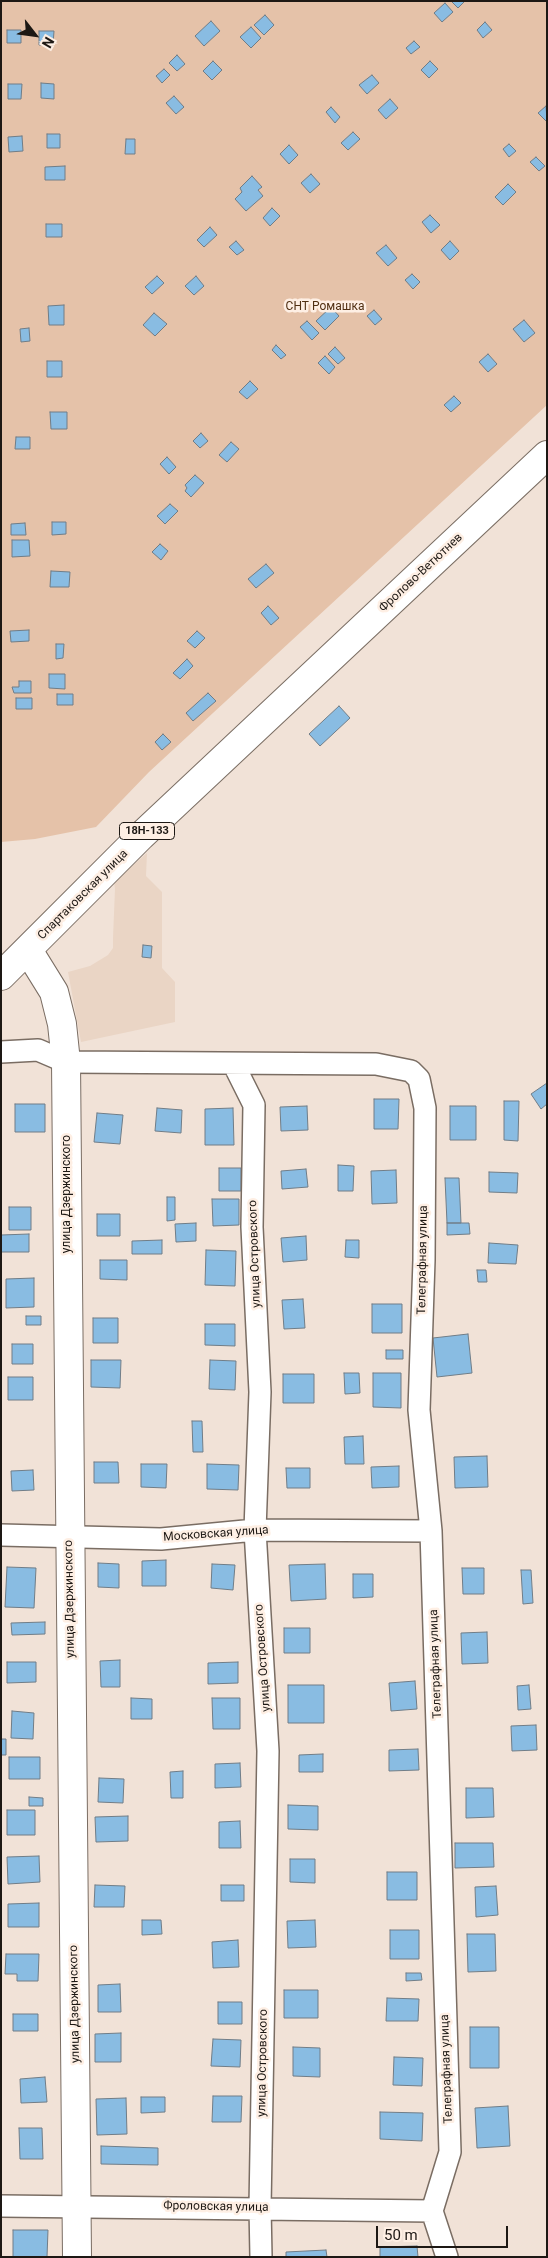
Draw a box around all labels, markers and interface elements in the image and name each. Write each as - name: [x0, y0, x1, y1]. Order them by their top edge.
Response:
- north arrow: [10, 10, 60, 60]
- text: N: [39, 34, 57, 51]
- park label: СНТ Ромашка: [286, 300, 364, 314]
- street label: Фролово-Ветютнев: [376, 531, 466, 615]
- road number: 18Н-133: [120, 822, 174, 839]
- street label: Спартаковская улица: [35, 847, 131, 943]
- street label: улица Дзержинского: [60, 1135, 74, 1253]
- street label: улица Островского: [246, 1200, 264, 1308]
- street label: Телеграфная улица: [415, 1205, 431, 1315]
- street label: Московская улица: [163, 1523, 269, 1545]
- street label: улица Дзержинского: [62, 1540, 78, 1658]
- street label: улица Островского: [252, 1604, 274, 1712]
- street label: Телеграфная улица: [427, 1609, 445, 1719]
- street label: улица Дзержинского: [67, 1945, 83, 2063]
- street label: улица Островского: [255, 2009, 271, 2117]
- street label: Телеграфная улица: [438, 2014, 456, 2124]
- street label: Фроловская улица: [163, 2199, 269, 2215]
- scale bar: [378, 2216, 510, 2248]
- text: 50 m: [384, 2226, 418, 2244]

